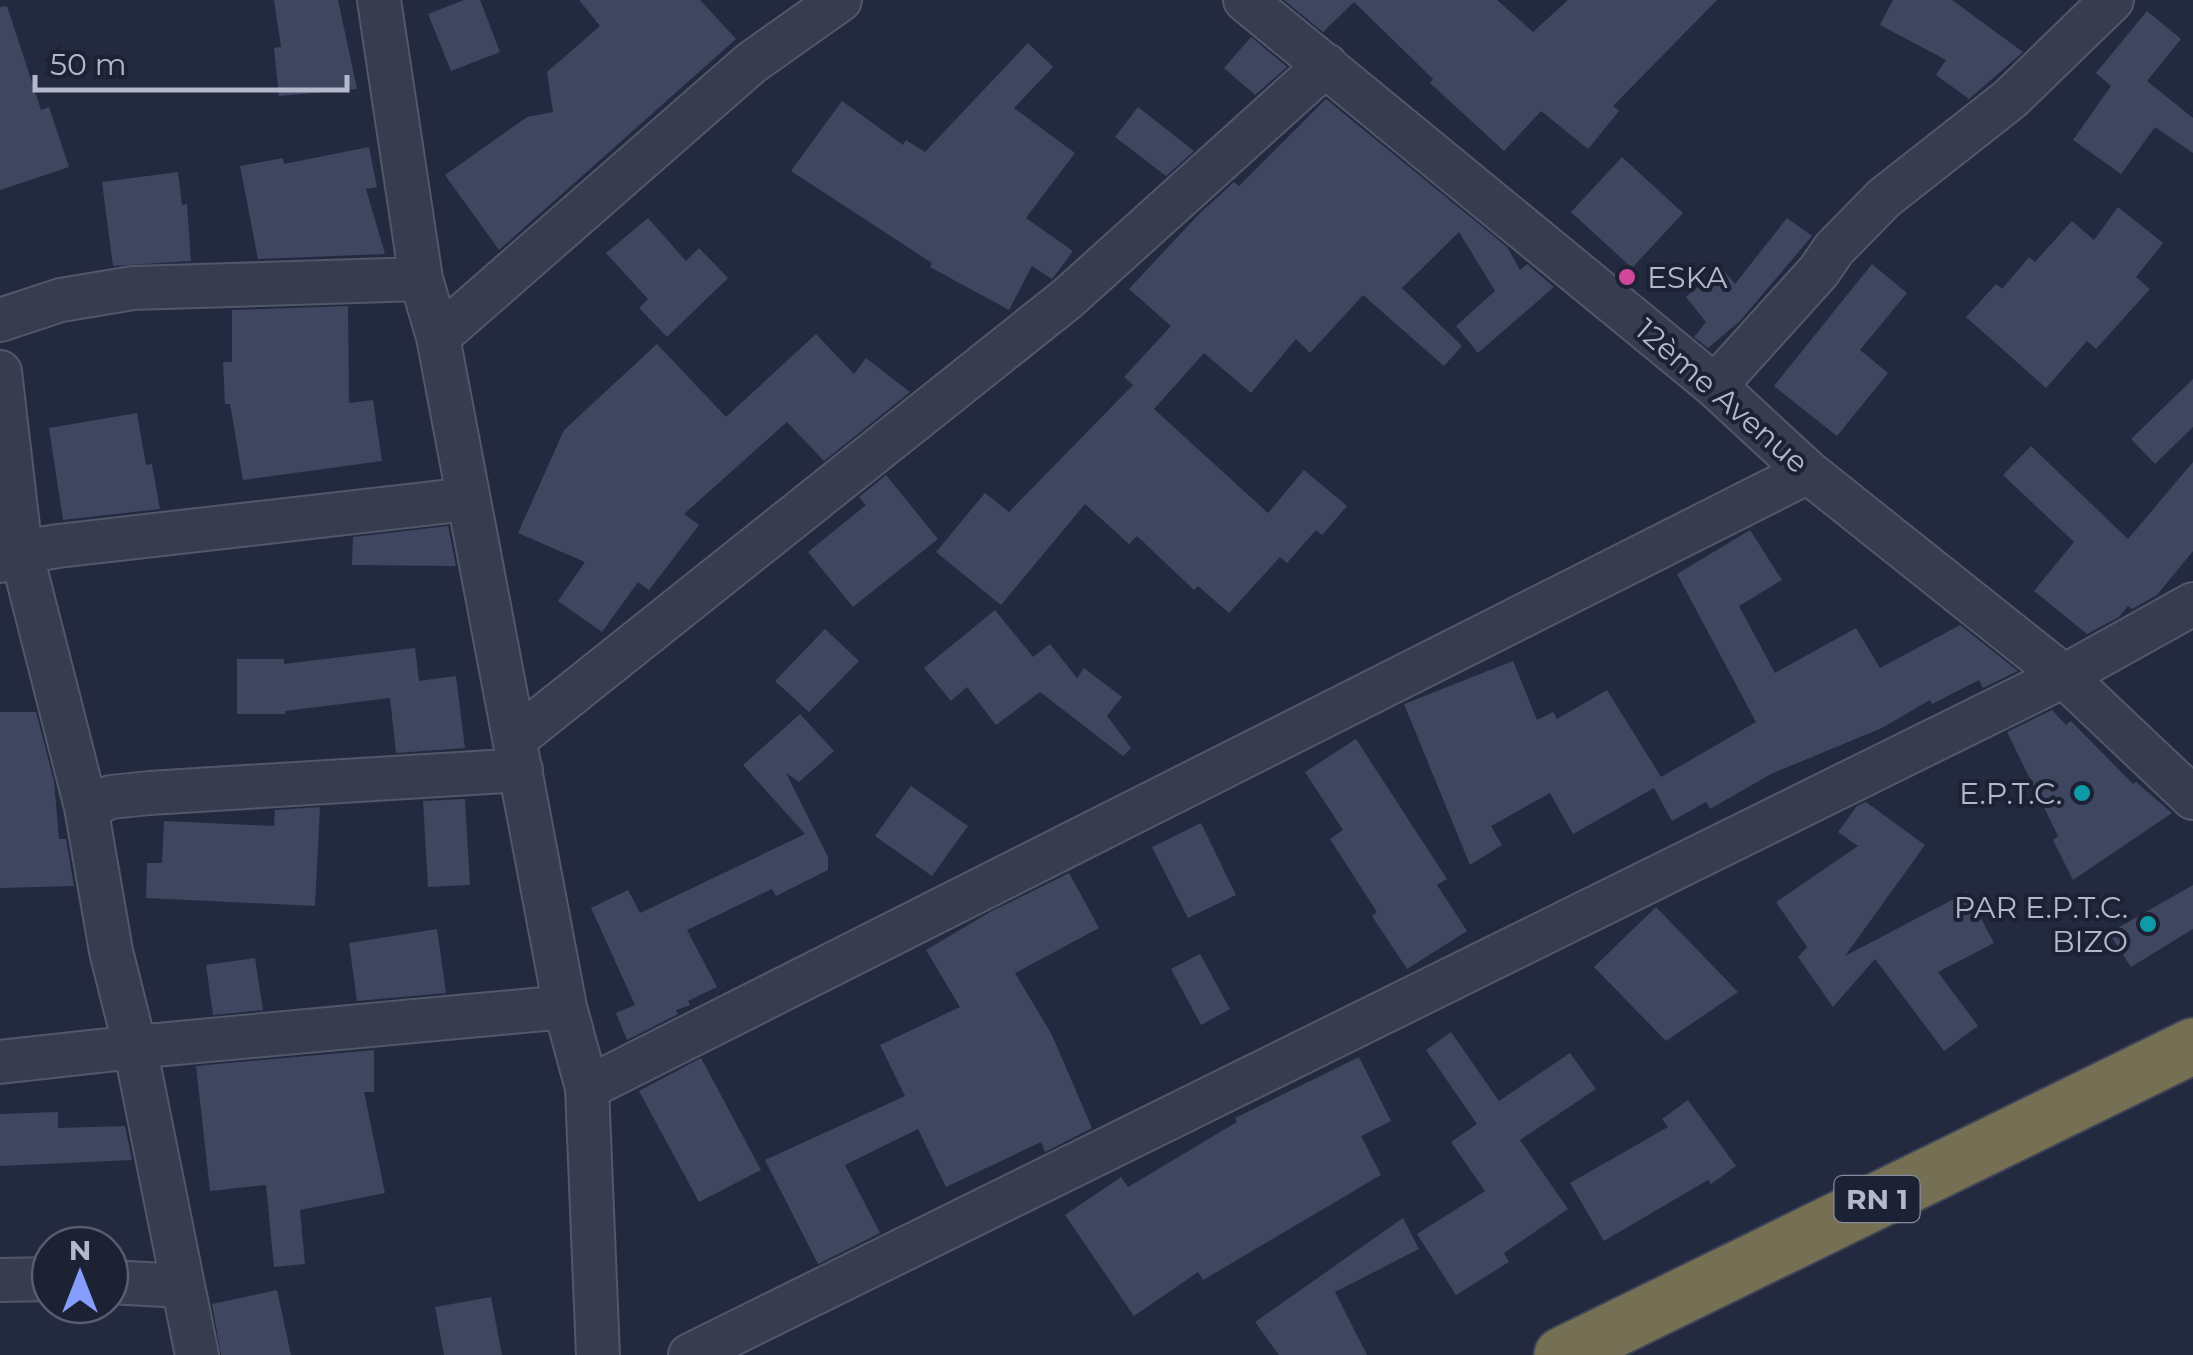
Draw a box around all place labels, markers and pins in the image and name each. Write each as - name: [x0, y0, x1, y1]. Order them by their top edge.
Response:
- place label: ESKA: [1647, 259, 1728, 296]
- marker: ESKA: [1616, 266, 1638, 288]
- place label: E.P.T.C.: [1959, 775, 2062, 812]
- marker: E.P.T.C.: [2071, 782, 2093, 804]
- place label: PAR E.P.T.C. BIZO: [1954, 889, 2128, 960]
- marker: PAR E.P.T.C. BIZO: [2137, 913, 2159, 935]

